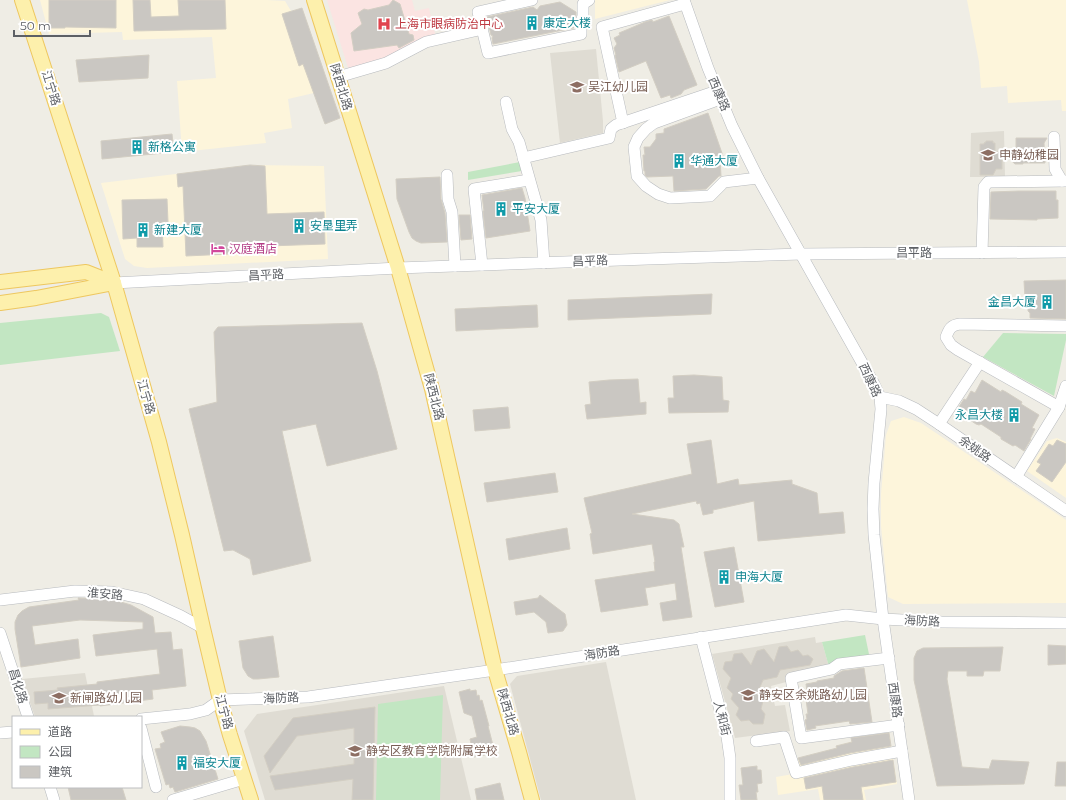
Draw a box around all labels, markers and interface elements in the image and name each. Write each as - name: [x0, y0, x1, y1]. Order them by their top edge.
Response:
- scale bar: [14, 12, 90, 38]
- building icon: 康定大楼: [524, 15, 540, 31]
- place label: 康定大楼: [543, 15, 591, 30]
- hospital icon: 上海市眼病防治中心: [376, 16, 392, 32]
- place label: 上海市眼病防治中心: [395, 16, 503, 31]
- text: 50 m: [20, 18, 51, 33]
- street label: 陕西北路: [327, 62, 356, 112]
- street label: 江宁路: [39, 68, 64, 107]
- street label: 西康路: [706, 74, 733, 113]
- school or university icon: 吴江幼儿园: [569, 79, 585, 95]
- place label: 吴江幼儿园: [588, 79, 648, 94]
- building icon: 新格公寓: [129, 139, 145, 155]
- place label: 新格公寓: [148, 139, 196, 154]
- school or university icon: 申静幼稚园: [980, 147, 996, 163]
- place label: 申静幼稚园: [999, 147, 1059, 162]
- building icon: 华通大厦: [671, 153, 687, 169]
- place label: 华通大厦: [690, 153, 738, 168]
- building icon: 平安大厦: [493, 201, 509, 217]
- place label: 平安大厦: [512, 201, 560, 216]
- building icon: 安垦里弄: [291, 218, 307, 234]
- place label: 安垦里弄: [310, 218, 358, 233]
- building icon: 新建大厦: [135, 222, 151, 238]
- place label: 新建大厦: [154, 222, 202, 237]
- hotel icon: 汉庭酒店: [210, 241, 226, 257]
- place label: 汉庭酒店: [229, 241, 277, 256]
- street label: 昌平路: [896, 245, 932, 260]
- street label: 昌平路: [572, 252, 608, 269]
- street label: 昌平路: [248, 266, 284, 283]
- place label: 金昌大厦: [988, 294, 1036, 309]
- building icon: 金昌大厦: [1039, 294, 1055, 310]
- street label: 西康路: [856, 360, 885, 399]
- street label: 陕西北路: [421, 372, 448, 422]
- street label: 江宁路: [134, 377, 159, 416]
- place label: 永昌大楼: [955, 407, 1003, 422]
- building icon: 永昌大楼: [1006, 407, 1022, 423]
- street label: 余姚路: [956, 432, 994, 465]
- building icon: 申海大厦: [716, 569, 732, 585]
- place label: 申海大厦: [735, 569, 783, 584]
- street label: 淮安路: [86, 584, 124, 603]
- street label: 海防路: [904, 612, 940, 629]
- street label: 海防路: [583, 642, 621, 663]
- street label: 昌化路: [6, 666, 31, 705]
- street label: 西康路: [886, 681, 905, 719]
- street label: 陕西北路: [495, 687, 522, 737]
- school or university icon: 静安区余姚路幼儿园: [740, 687, 756, 703]
- place label: 静安区余姚路幼儿园: [759, 687, 867, 702]
- street label: 海防路: [263, 689, 299, 706]
- school or university icon: 新闸路幼儿园: [51, 690, 67, 706]
- place label: 新闸路幼儿园: [70, 690, 142, 705]
- street label: 江宁路: [213, 693, 236, 731]
- street label: 人和街: [711, 699, 734, 737]
- legend: [12, 716, 142, 788]
- text: 道路: [48, 724, 72, 739]
- school or university icon: 静安区教育学院附属学校: [347, 743, 363, 759]
- place label: 静安区教育学院附属学校: [366, 743, 498, 758]
- text: 公园: [48, 744, 72, 759]
- building icon: 福安大厦: [174, 755, 190, 771]
- place label: 福安大厦: [193, 755, 241, 770]
- text: 建筑: [48, 764, 72, 779]

